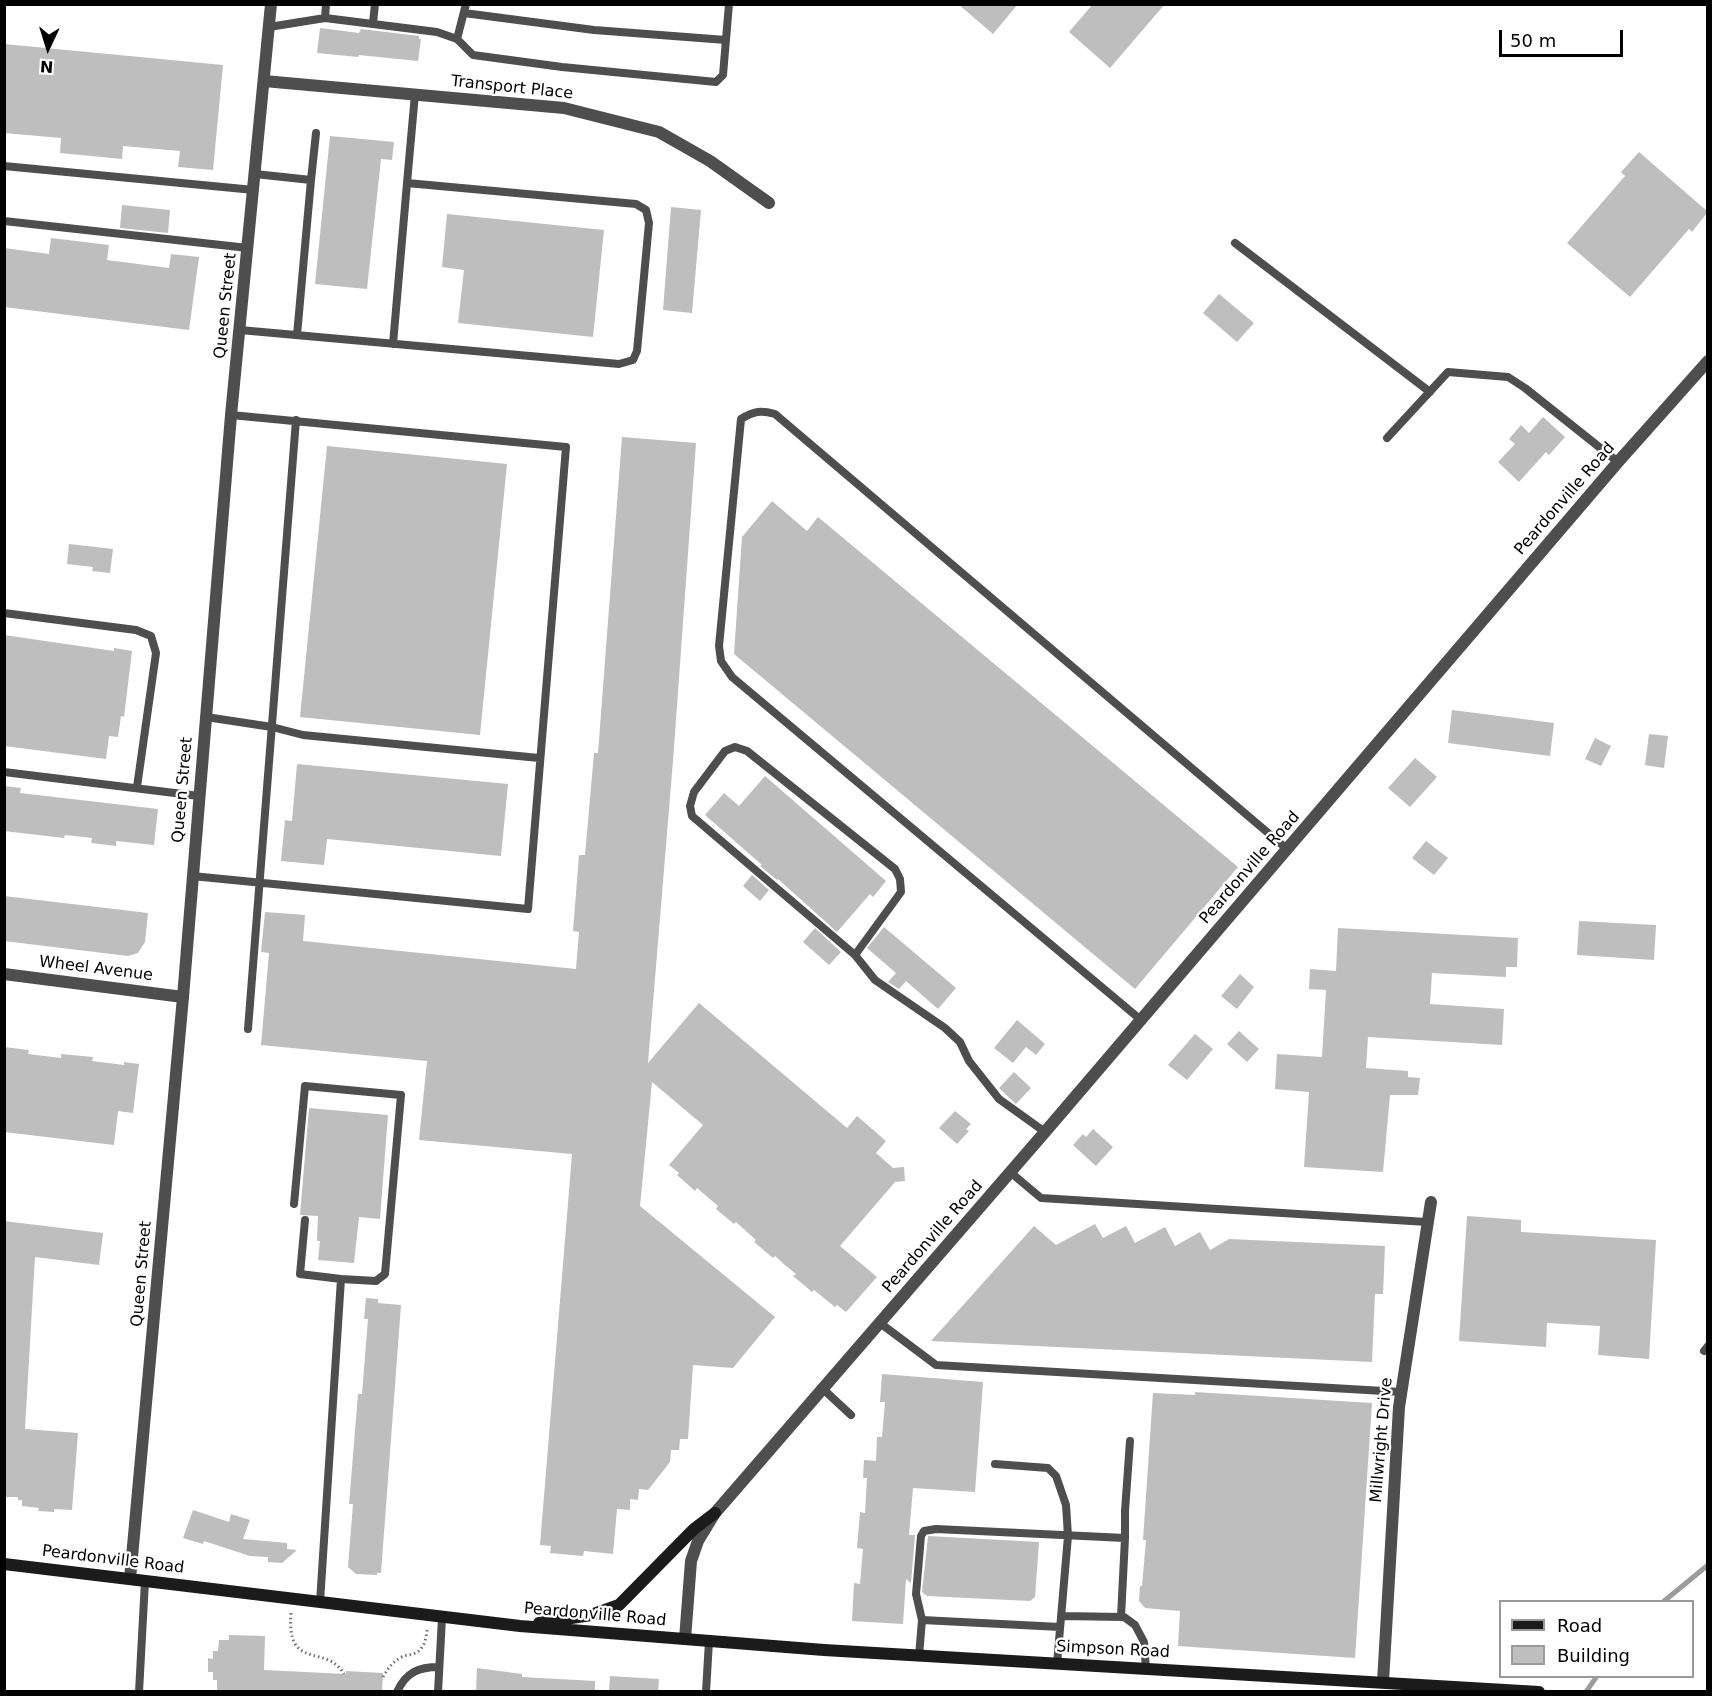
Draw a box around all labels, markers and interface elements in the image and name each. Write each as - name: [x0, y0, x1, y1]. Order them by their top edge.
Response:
- north arrow: [18, 18, 78, 78]
- scale bar: [1502, 18, 1626, 56]
- text: 50 m: [1510, 30, 1556, 51]
- text: N: [39, 57, 54, 76]
- street label: Transport Place: [450, 72, 574, 104]
- street label: Queen Street: [211, 252, 241, 360]
- street label: Peardonville Road: [1511, 439, 1619, 559]
- street label: Queen Street: [169, 736, 197, 844]
- street label: Peardonville Road: [1196, 808, 1304, 928]
- street label: Wheel Avenue: [38, 952, 154, 986]
- street label: Peardonville Road: [879, 1177, 987, 1297]
- street label: Queen Street: [128, 1220, 156, 1328]
- street label: Millwright Drive: [1367, 1377, 1397, 1503]
- street label: Peardonville Road: [41, 1542, 185, 1578]
- street label: Peardonville Road: [523, 1599, 667, 1631]
- legend: [1499, 1600, 1694, 1678]
- text: Road: [1557, 1615, 1602, 1636]
- street label: Simpson Road: [1056, 1637, 1170, 1663]
- text: Building: [1557, 1645, 1630, 1666]

